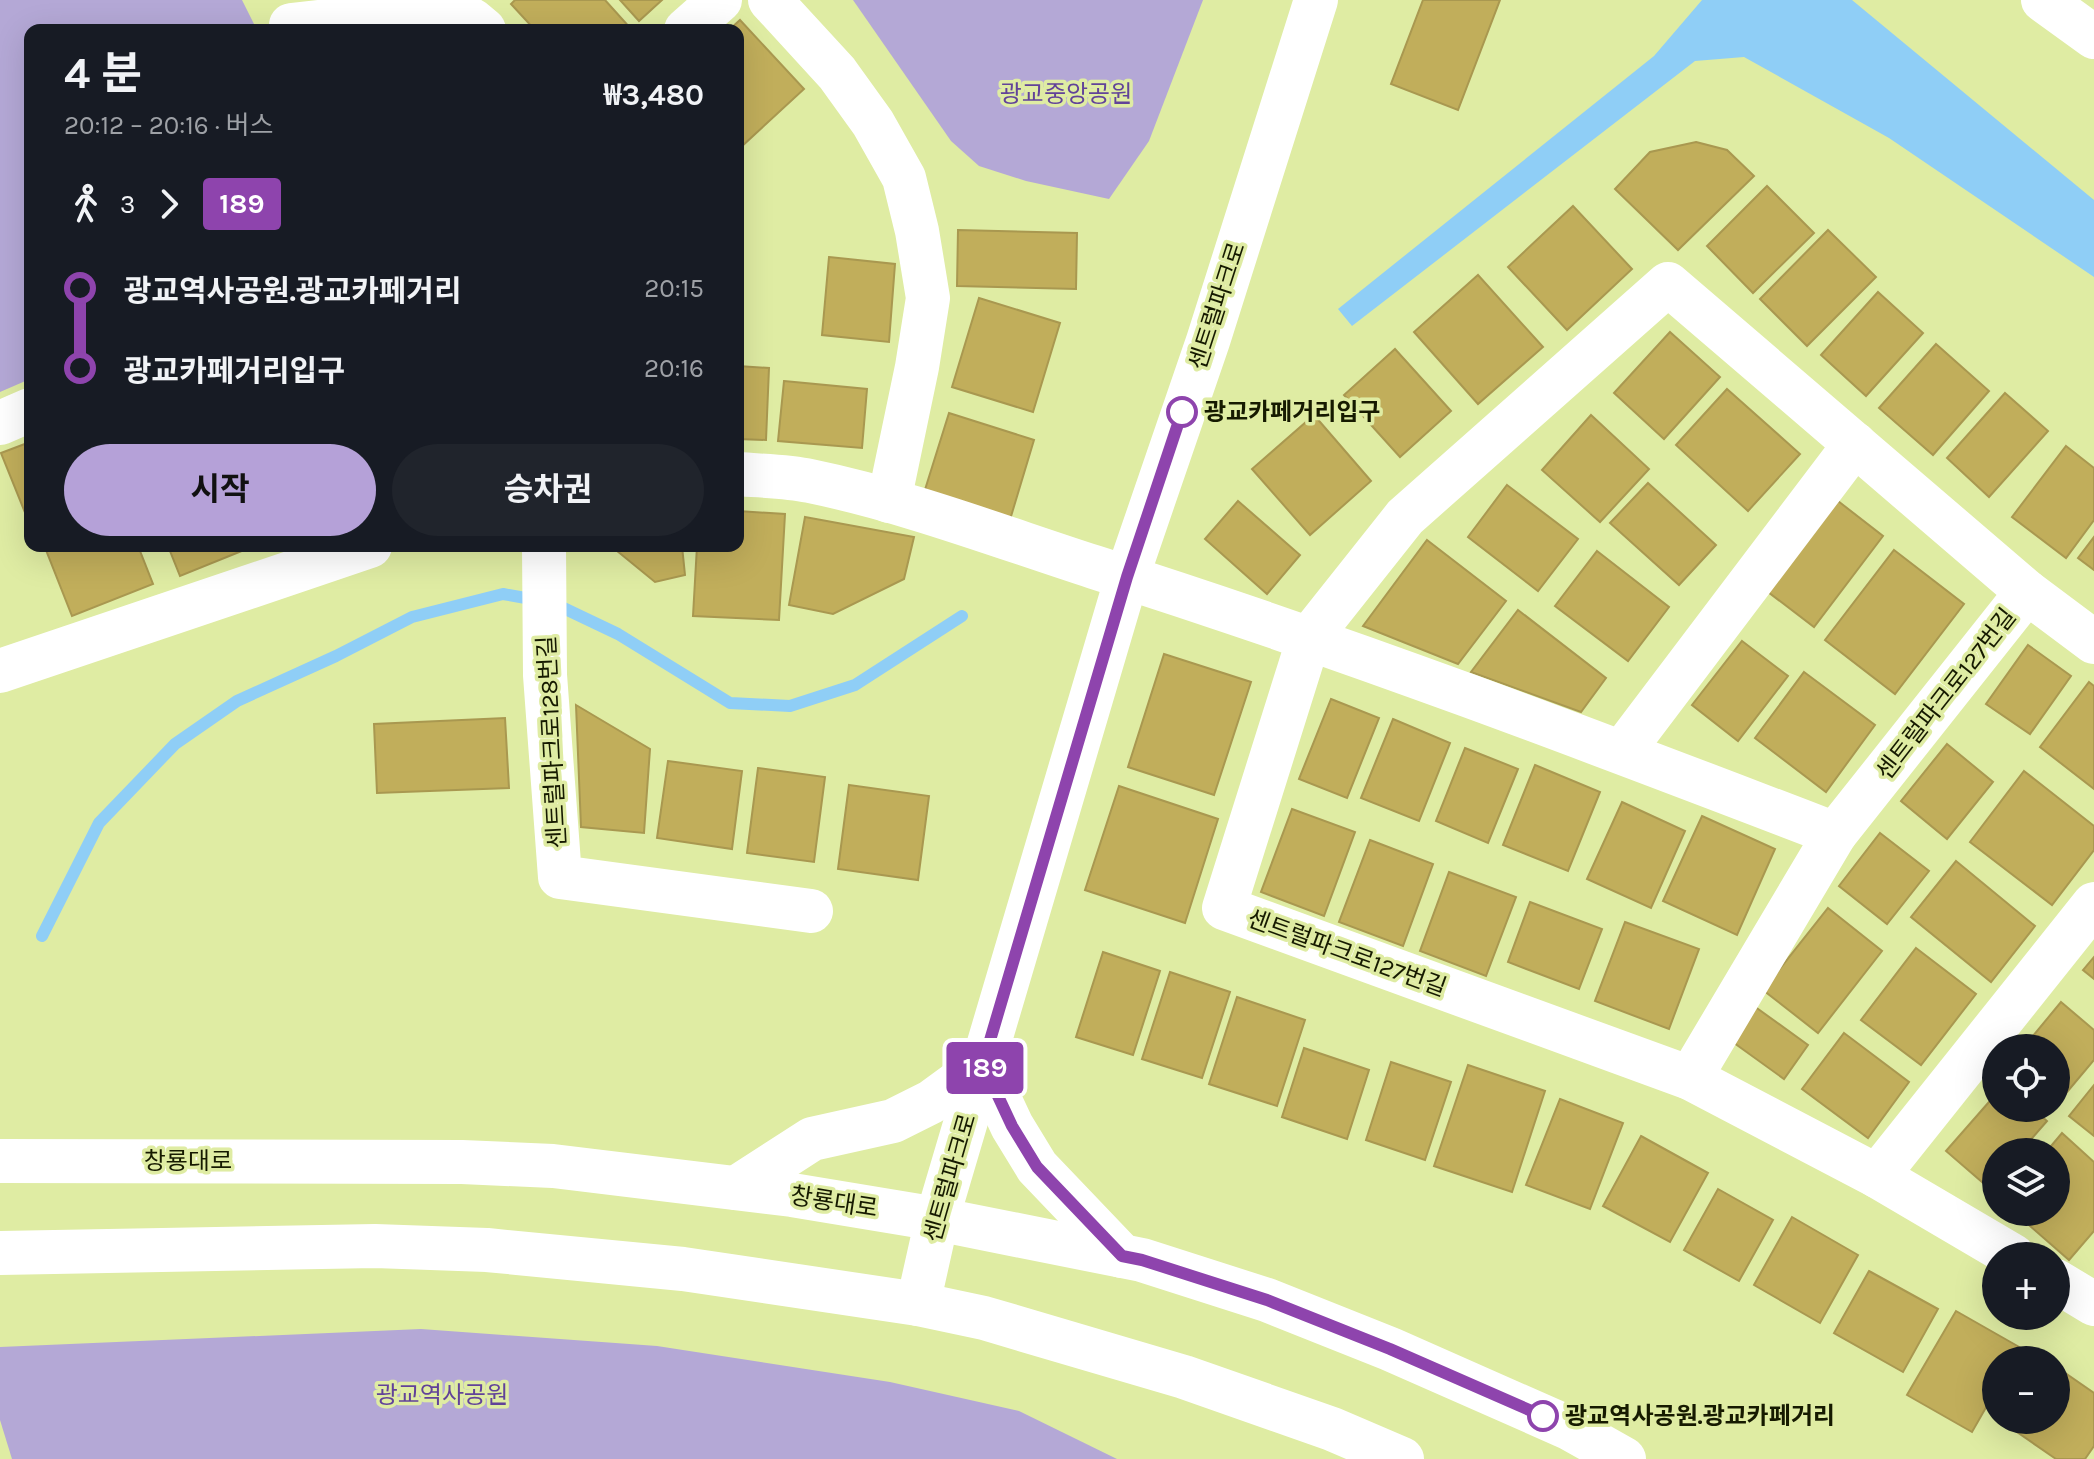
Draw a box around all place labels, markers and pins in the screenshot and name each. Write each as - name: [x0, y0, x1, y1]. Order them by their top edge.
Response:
- marker: 광교카페거리입구: [1167, 397, 1197, 427]
- place label: 광교카페거리입구: [1204, 398, 1381, 426]
- marker: 광교역사공원.광교카페거리: [1528, 1401, 1558, 1431]
- place label: 광교역사공원.광교카페거리: [1565, 1402, 1835, 1430]

